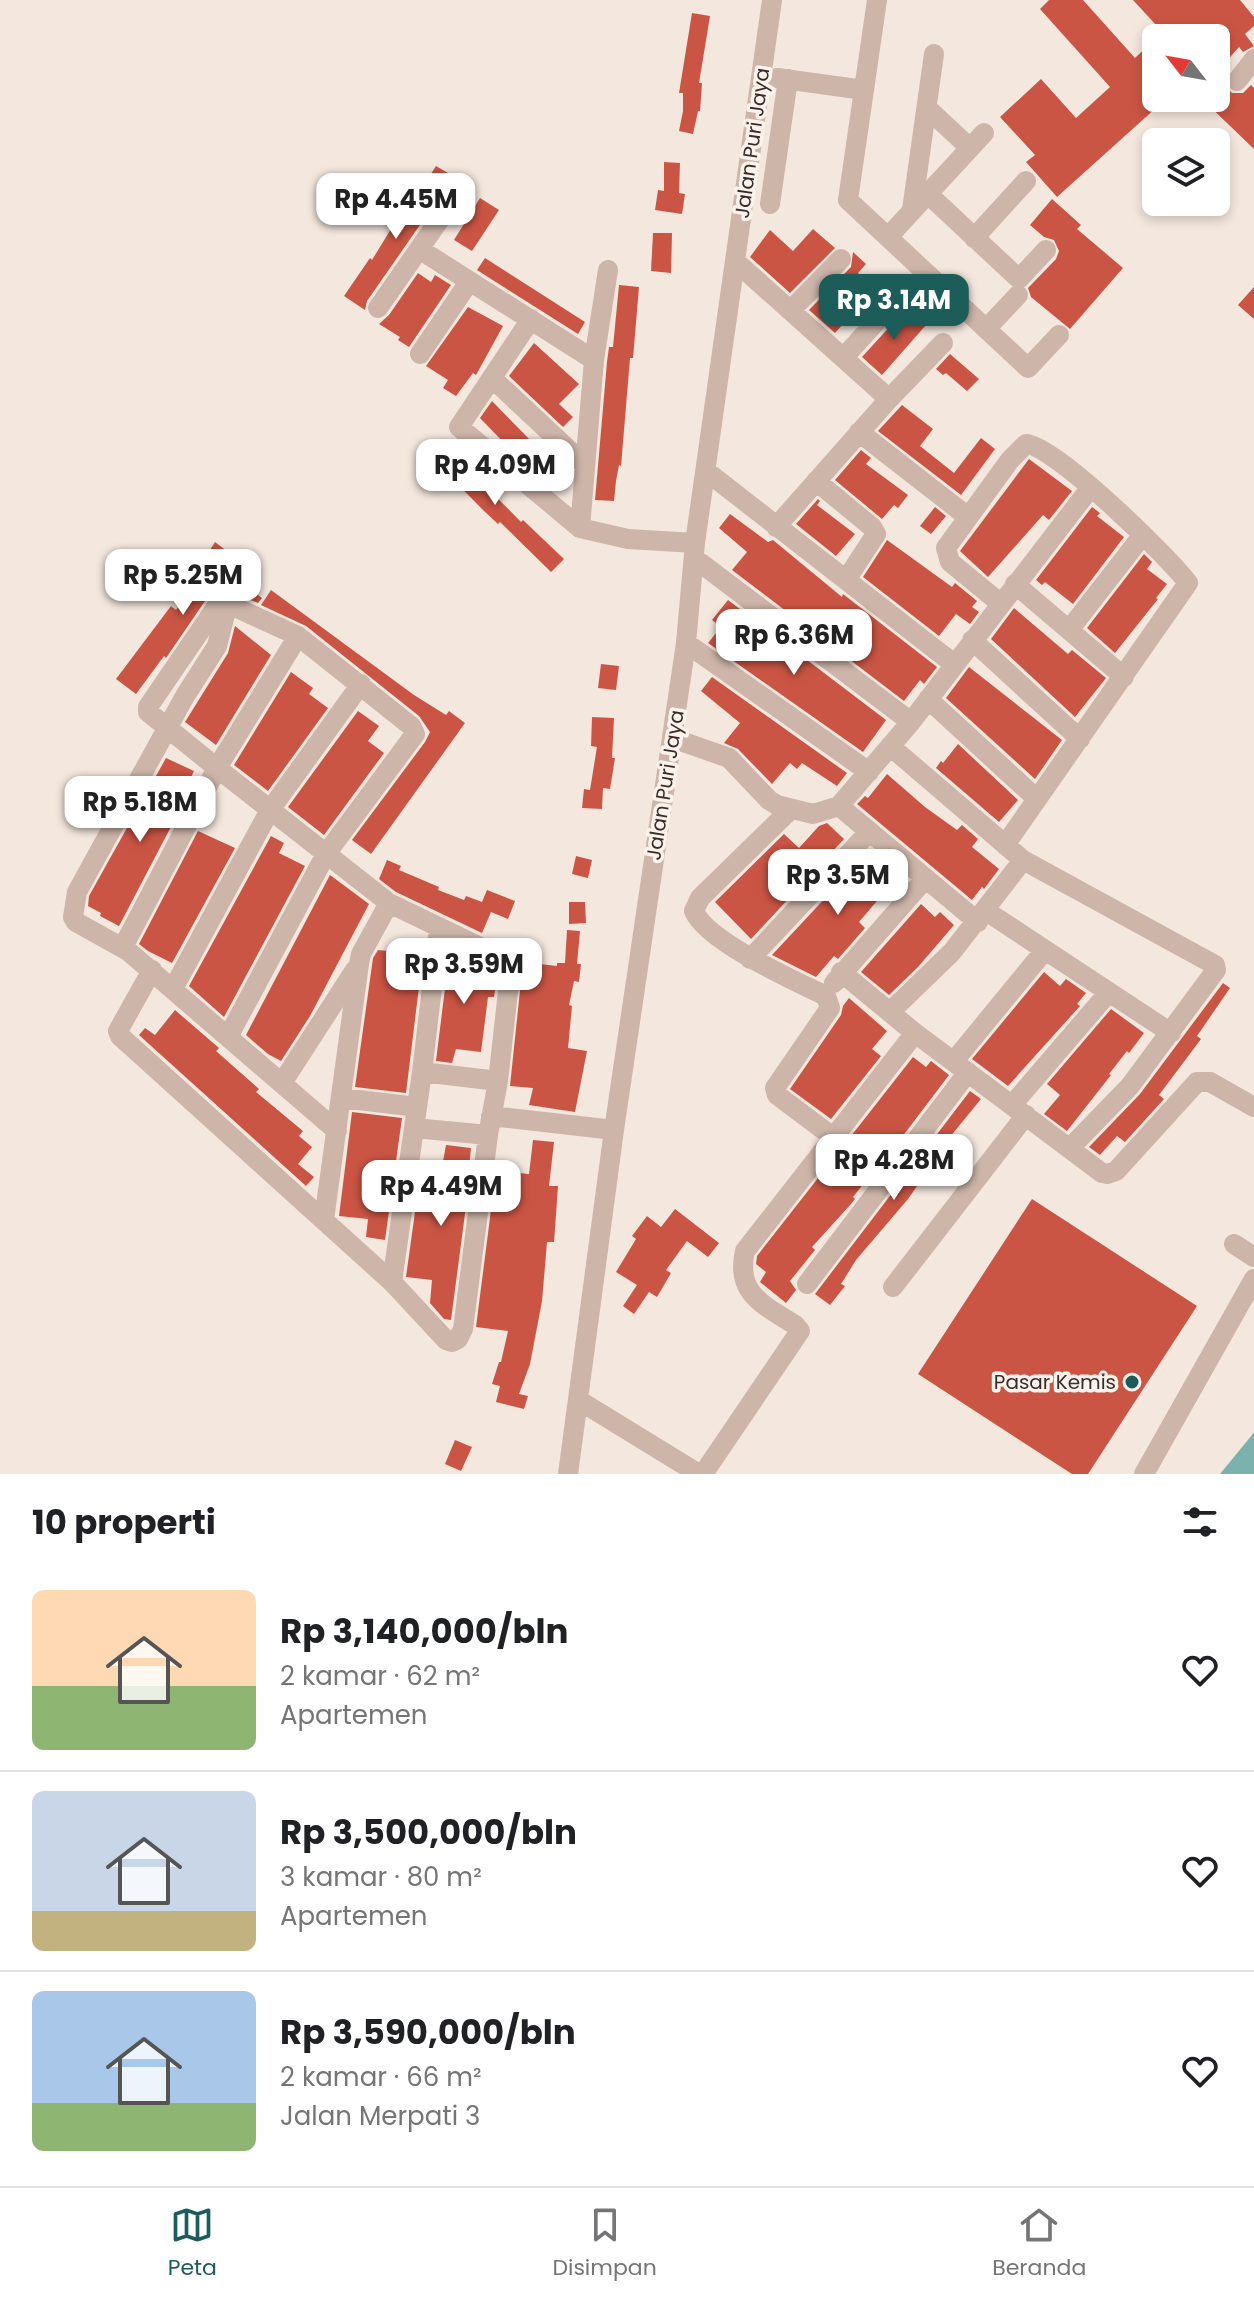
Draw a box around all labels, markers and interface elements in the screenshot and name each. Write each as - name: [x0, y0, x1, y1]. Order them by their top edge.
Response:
- north arrow: [1142, 24, 1230, 112]
- map controls: [1142, 24, 1230, 216]
- street label: Jalan Puri Jaya: [728, 66, 776, 220]
- button: layers: [1142, 128, 1230, 216]
- pin: Rp 4.45M: [313, 173, 479, 241]
- text: Rp 4.45M: [334, 181, 458, 217]
- pin: Rp 3.14M: [811, 274, 977, 342]
- text: Rp 3.14M: [837, 282, 951, 318]
- pin: Rp 4.09M: [412, 439, 578, 507]
- text: Rp 4.09M: [434, 447, 556, 483]
- pin: Rp 5.25M: [100, 549, 266, 617]
- text: Rp 5.25M: [123, 557, 243, 593]
- pin: Rp 6.36M: [711, 609, 877, 677]
- text: Rp 6.36M: [734, 617, 854, 653]
- street label: Jalan Puri Jaya: [639, 708, 691, 862]
- pin: Rp 5.18M: [57, 776, 223, 844]
- text: Rp 5.18M: [83, 784, 197, 820]
- pin: Rp 3.5M: [764, 849, 912, 917]
- text: Rp 3.5M: [786, 857, 890, 893]
- pin: Rp 3.59M: [381, 938, 547, 1006]
- text: Rp 3.59M: [404, 946, 524, 982]
- pin: Rp 4.28M: [811, 1134, 977, 1202]
- text: Rp 4.28M: [834, 1142, 954, 1178]
- pin: Rp 4.49M: [358, 1160, 524, 1228]
- text: Rp 4.49M: [380, 1168, 502, 1204]
- place label: Pasar Kemis: [994, 1368, 1116, 1396]
- marker: Pasar Kemis: [1123, 1373, 1141, 1391]
- text: 10 properti: [32, 1498, 216, 1546]
- icon: filters: [1178, 1500, 1222, 1544]
- text: Rp 3,140,000/bln: [280, 1607, 568, 1655]
- icon: home: [96, 1622, 192, 1718]
- icon: heart: [1178, 1648, 1222, 1692]
- text: 2 kamar · 62 m²: [280, 1658, 480, 1694]
- text: Apartemen: [280, 1697, 428, 1733]
- text: Rp 3,500,000/bln: [280, 1808, 577, 1856]
- icon: home: [96, 1823, 192, 1919]
- icon: heart: [1178, 1849, 1222, 1893]
- text: 3 kamar · 80 m²: [280, 1859, 482, 1895]
- text: Apartemen: [280, 1898, 428, 1934]
- text: Rp 3,590,000/bln: [280, 2008, 576, 2056]
- icon: home: [96, 2023, 192, 2119]
- icon: heart: [1178, 2049, 1222, 2093]
- text: 2 kamar · 66 m²: [280, 2059, 482, 2095]
- text: Jalan Merpati 3: [280, 2098, 480, 2134]
- tab: Peta: [168, 2203, 217, 2284]
- tab: Disimpan: [552, 2203, 657, 2284]
- tab: Beranda: [992, 2203, 1086, 2284]

